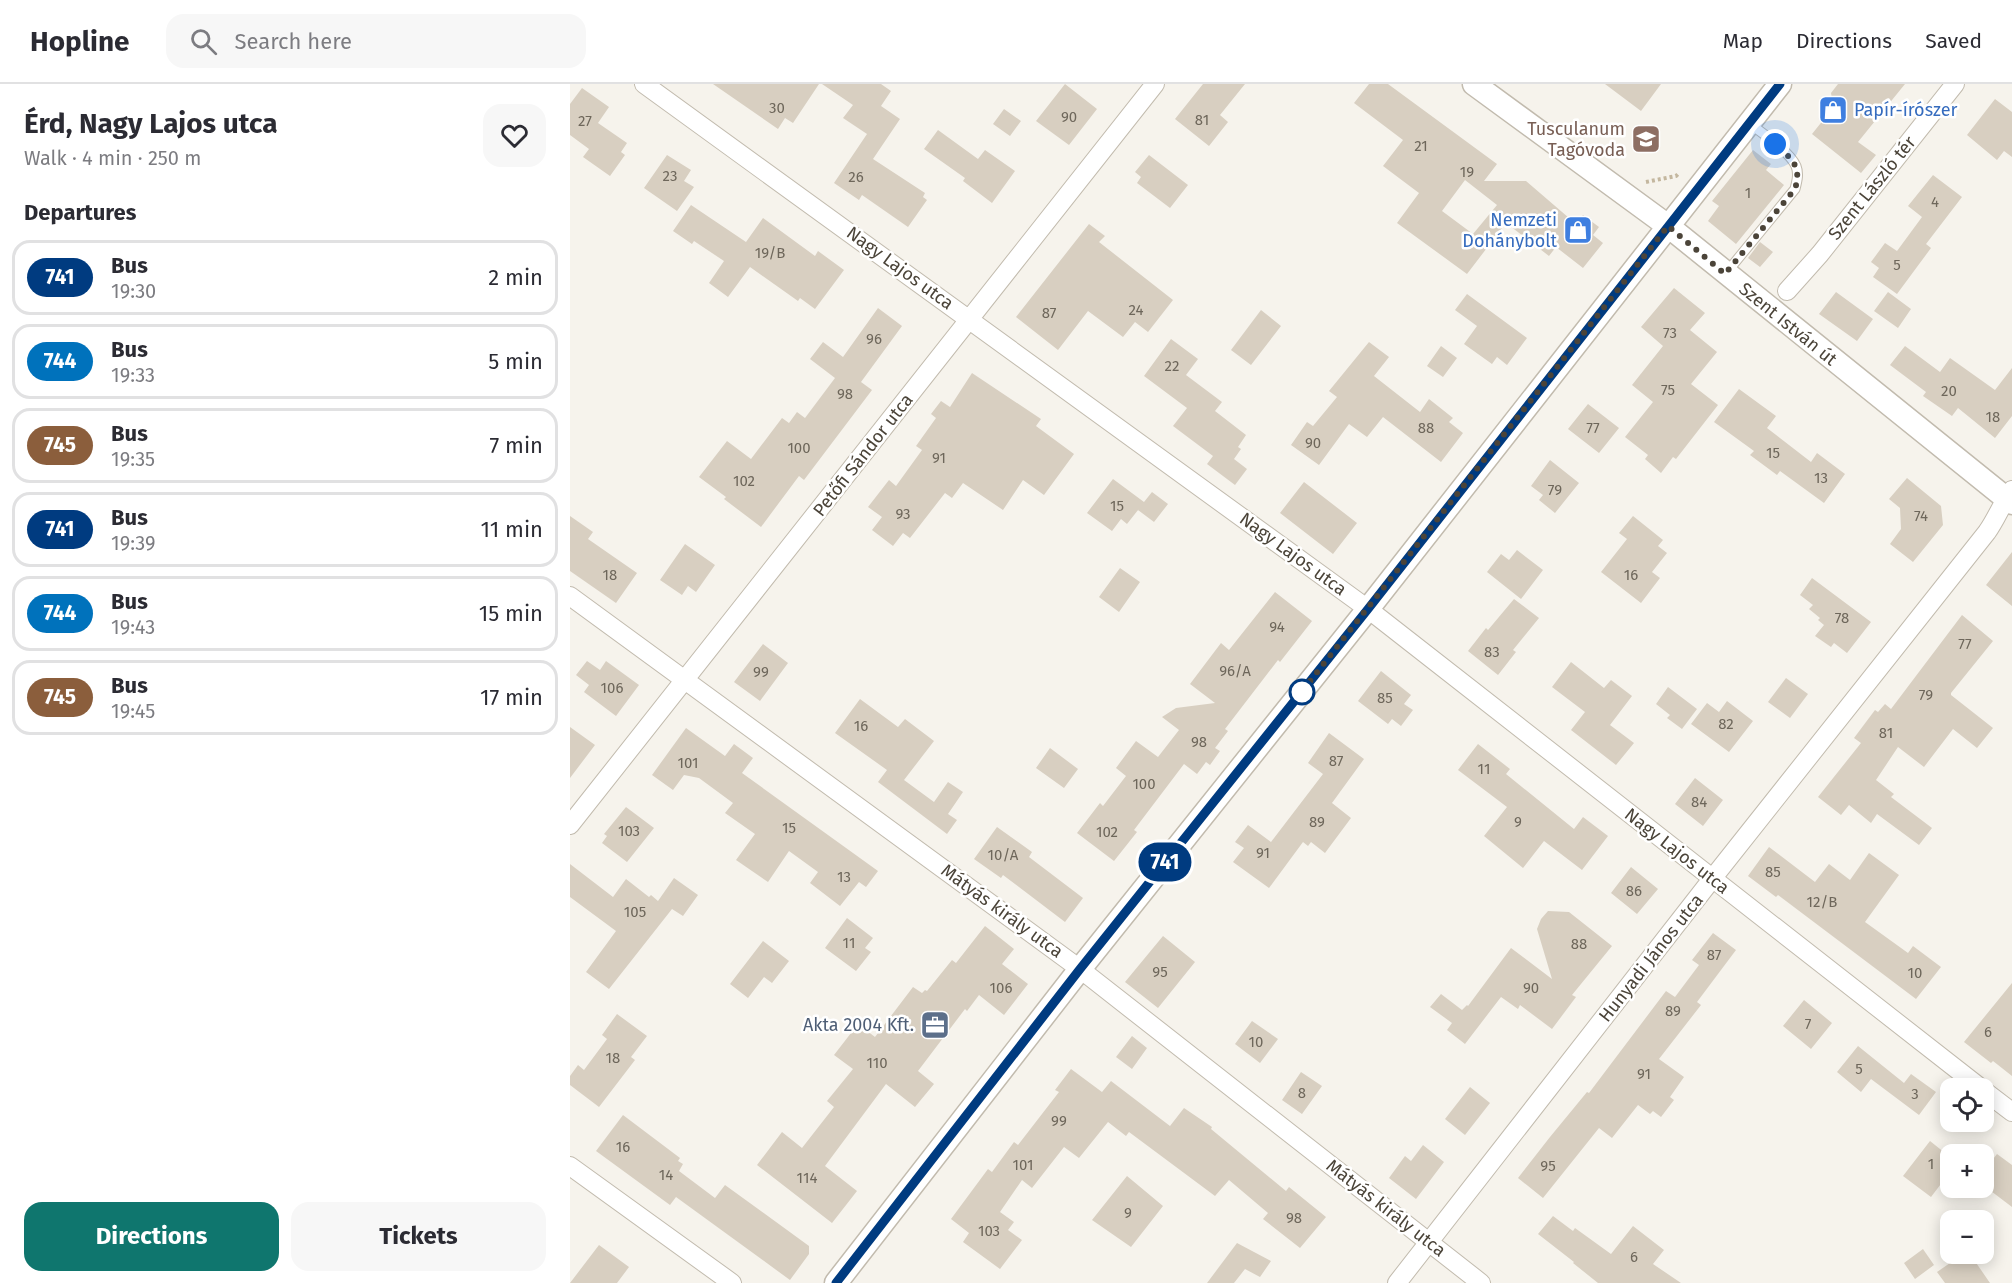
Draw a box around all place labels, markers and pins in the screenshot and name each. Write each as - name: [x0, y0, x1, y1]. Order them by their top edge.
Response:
- shop icon: Papír-írószer: [1817, 94, 1849, 126]
- place label: Papír-írószer: [1854, 99, 1958, 121]
- place label: Tusculanum Tagóvoda: [1527, 118, 1625, 161]
- school or university icon: Tusculanum Tagóvoda: [1630, 123, 1662, 155]
- place label: Nemzeti Dohánybolt: [1462, 209, 1557, 252]
- shop icon: Nemzeti Dohánybolt: [1562, 214, 1594, 246]
- unlabelled marker: [1289, 679, 1315, 705]
- office icon: Akta 2004 Kft.: [919, 1009, 951, 1041]
- place label: Akta 2004 Kft.: [803, 1014, 914, 1036]

